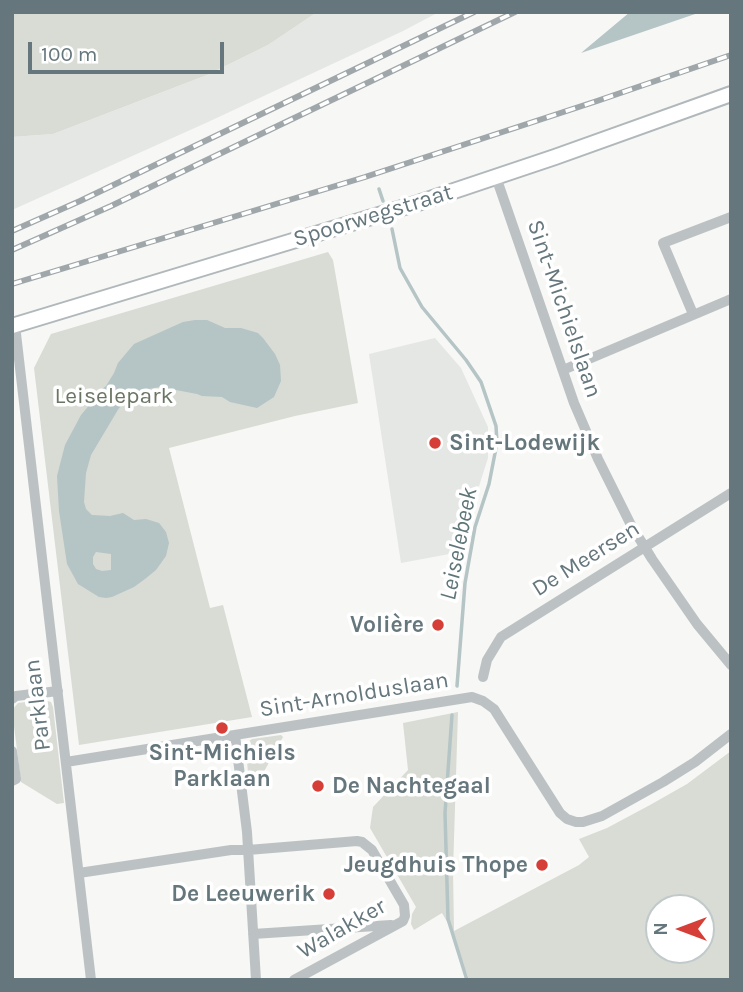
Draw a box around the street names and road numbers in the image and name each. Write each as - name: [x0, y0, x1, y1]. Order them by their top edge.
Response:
- street label: Spoorwegstraat: [290, 179, 456, 253]
- street label: Sint-Michielslaan: [521, 216, 607, 402]
- street label: De Meersen: [527, 515, 645, 603]
- street label: Parklaan: [19, 658, 57, 752]
- street label: Sint-Arnolduslaan: [258, 666, 450, 724]
- street label: Walakker: [293, 893, 391, 965]

